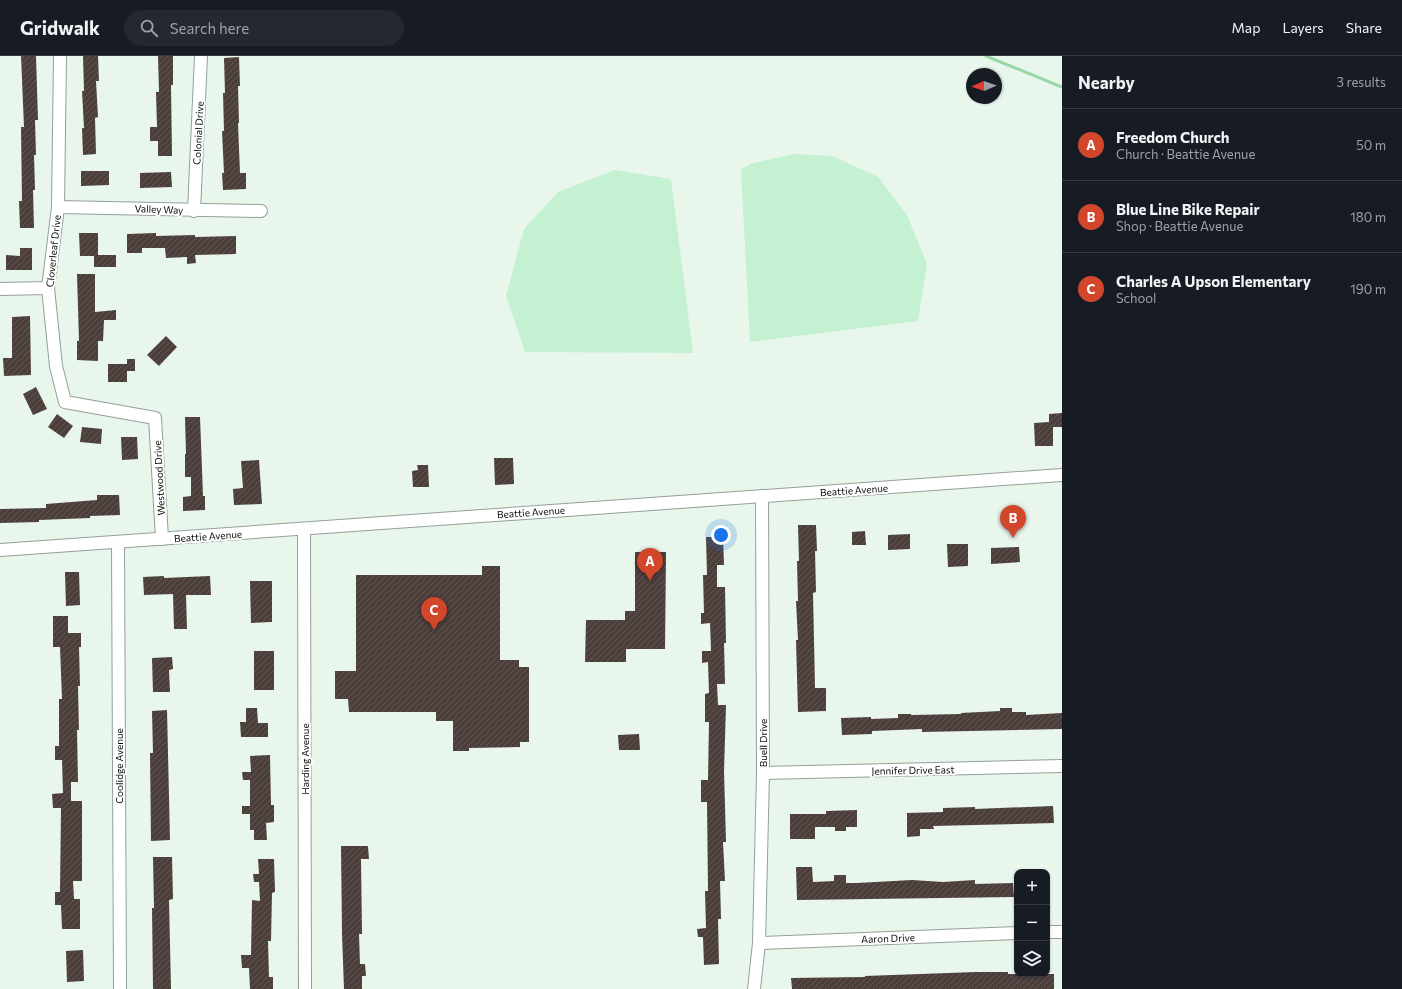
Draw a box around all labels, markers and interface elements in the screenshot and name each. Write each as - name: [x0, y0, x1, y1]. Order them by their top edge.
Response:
- search box: [124, 10, 404, 46]
- text: Gridwalk: [20, 16, 100, 39]
- icon: search: [138, 17, 160, 39]
- text: Search here: [170, 19, 249, 37]
- text: Map: [1232, 19, 1260, 36]
- text: Layers: [1282, 19, 1324, 36]
- text: Share: [1346, 19, 1382, 36]
- north arrow: [966, 68, 1002, 104]
- text: Nearby: [1078, 72, 1135, 93]
- text: 3 results: [1337, 74, 1386, 90]
- street label: Colonial Drive: [190, 101, 206, 165]
- text: Freedom Church: [1116, 128, 1229, 146]
- text: A: [1086, 137, 1096, 153]
- text: 50 m: [1356, 137, 1386, 153]
- text: Church · Beattie Avenue: [1116, 146, 1255, 162]
- text: Blue Line Bike Repair: [1116, 200, 1260, 218]
- street label: Valley Way: [134, 202, 184, 216]
- text: B: [1087, 209, 1095, 225]
- text: 180 m: [1350, 209, 1386, 225]
- street label: Cloverleaf Drive: [43, 214, 63, 288]
- text: Shop · Beattie Avenue: [1116, 218, 1243, 234]
- text: Charles A Upson Elementary: [1116, 272, 1311, 290]
- text: C: [1087, 281, 1095, 297]
- text: 190 m: [1350, 281, 1386, 297]
- text: School: [1116, 290, 1156, 306]
- street label: Westwood Drive: [151, 440, 167, 516]
- street label: Beattie Avenue: [820, 482, 888, 498]
- street label: Beattie Avenue: [497, 504, 565, 520]
- pin: B: [1000, 505, 1026, 538]
- your location: [711, 525, 731, 545]
- street label: Beattie Avenue: [174, 528, 242, 544]
- pin: A: [637, 548, 663, 581]
- pin: C: [421, 597, 447, 630]
- street label: Buell Drive: [757, 719, 769, 767]
- street label: Harding Avenue: [299, 723, 311, 795]
- street label: Coolidge Avenue: [113, 728, 125, 804]
- street label: Jennifer Drive East: [871, 763, 955, 777]
- map controls: [1014, 869, 1050, 977]
- button: +: [1014, 869, 1050, 905]
- button: −: [1014, 905, 1050, 941]
- street label: Aaron Drive: [861, 931, 915, 945]
- button: layers: [1014, 941, 1050, 977]

